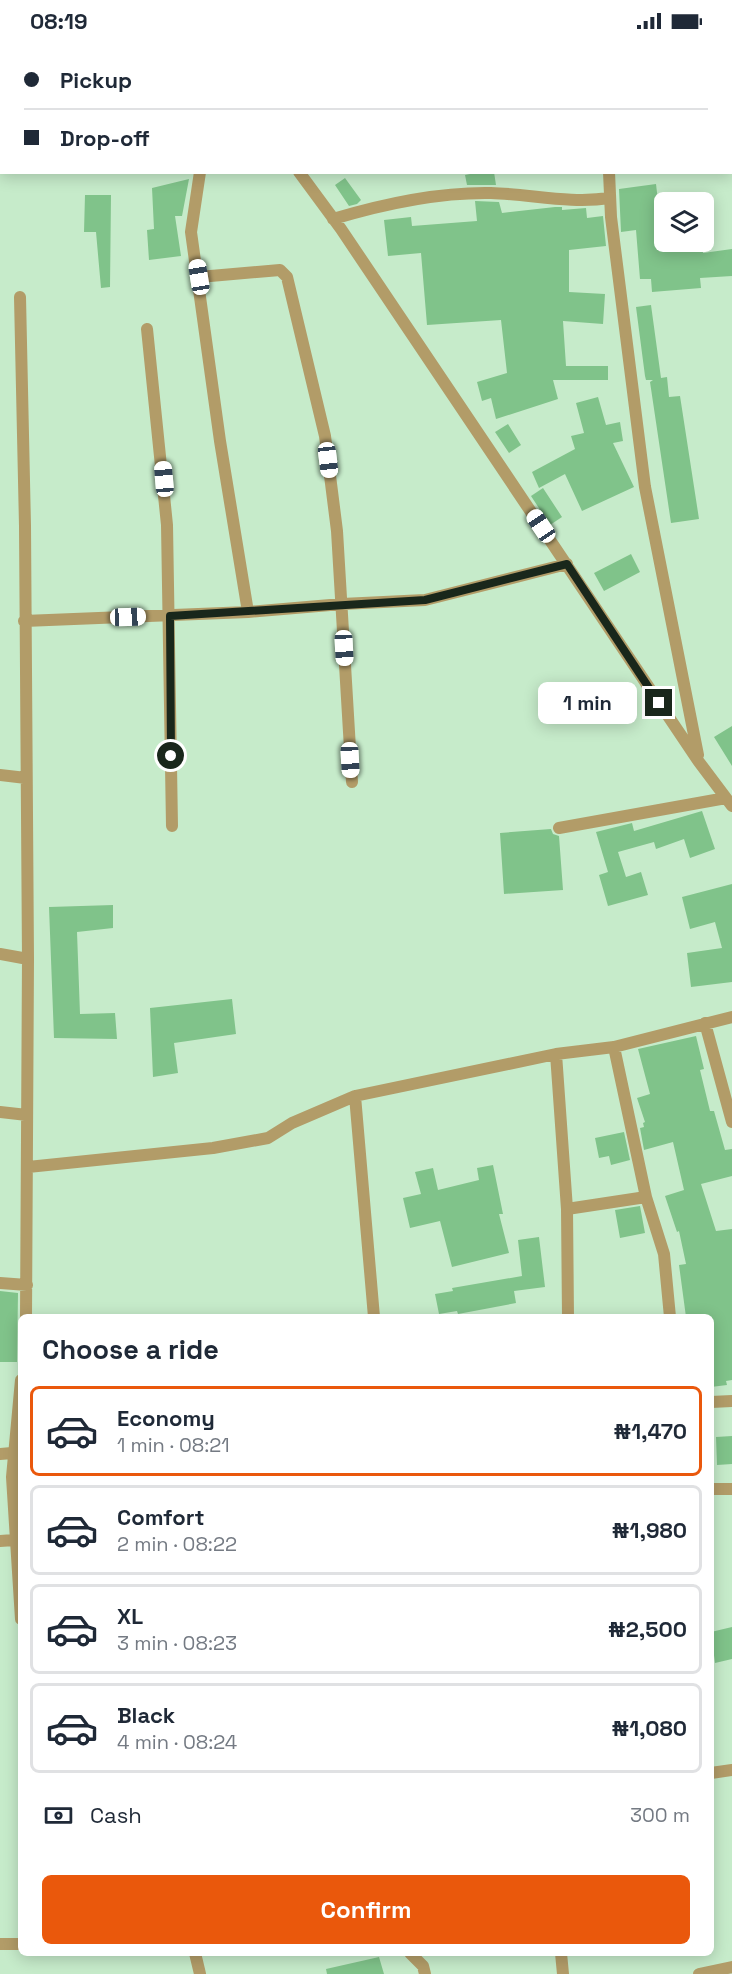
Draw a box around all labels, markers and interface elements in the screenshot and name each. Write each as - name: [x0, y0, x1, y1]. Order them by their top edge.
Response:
- text: 08:19: [30, 7, 88, 35]
- text: Pickup: [60, 66, 132, 94]
- text: Drop-off: [60, 124, 150, 152]
- map controls: [654, 192, 714, 252]
- button: layers: [654, 192, 714, 252]
- car: [187, 258, 211, 296]
- car: [317, 441, 339, 479]
- car: [153, 460, 175, 498]
- car: [523, 506, 559, 546]
- car: [110, 607, 146, 627]
- car: [334, 630, 354, 666]
- callout: 1 min: [539, 682, 638, 724]
- route end: [645, 689, 672, 716]
- text: 1 min: [563, 690, 612, 716]
- route start: [157, 742, 184, 769]
- car: [340, 742, 360, 778]
- text: Choose a ride: [42, 1332, 219, 1367]
- icon: car: [45, 1404, 99, 1458]
- text: Economy: [117, 1404, 215, 1432]
- text: ₦1,470: [613, 1417, 687, 1445]
- text: 1 min · 08:21: [117, 1432, 230, 1458]
- icon: car: [45, 1503, 99, 1557]
- text: Comfort: [117, 1503, 205, 1531]
- text: ₦1,980: [612, 1516, 687, 1544]
- text: 2 min · 08:22: [117, 1531, 237, 1557]
- icon: car: [45, 1602, 99, 1656]
- text: XL: [117, 1602, 143, 1630]
- text: ₦2,500: [608, 1615, 687, 1643]
- text: 3 min · 08:23: [117, 1630, 237, 1656]
- icon: car: [45, 1701, 99, 1755]
- text: Black: [117, 1701, 175, 1729]
- text: ₦1,080: [611, 1714, 687, 1742]
- text: 4 min · 08:24: [117, 1729, 237, 1755]
- icon: cash: [42, 1799, 75, 1832]
- text: Cash: [90, 1801, 142, 1829]
- text: 300 m: [630, 1802, 690, 1828]
- button: Confirm: [42, 1875, 690, 1944]

